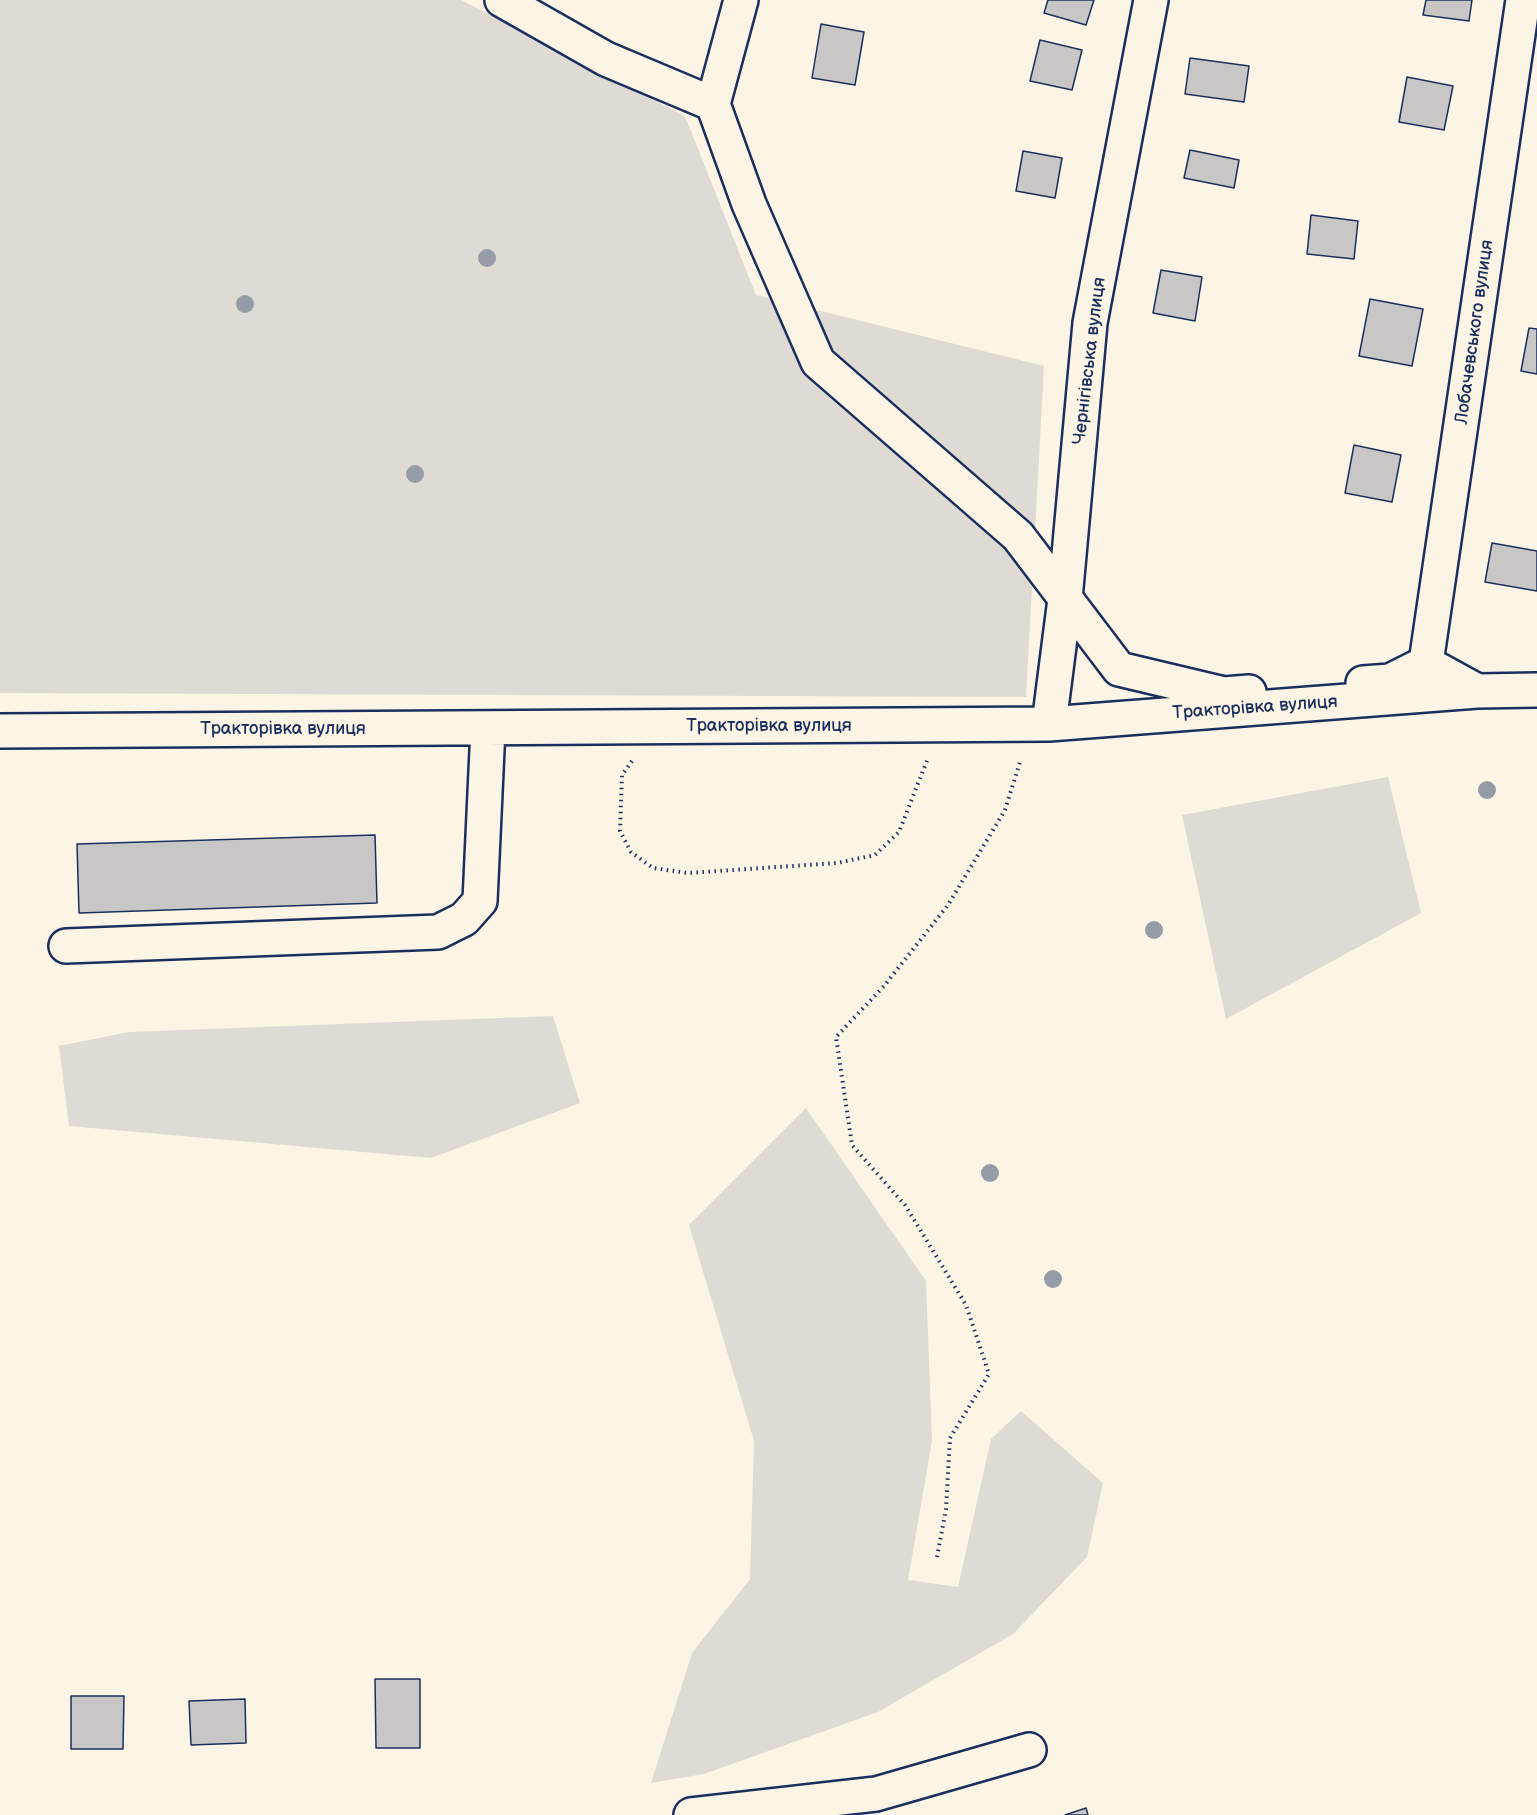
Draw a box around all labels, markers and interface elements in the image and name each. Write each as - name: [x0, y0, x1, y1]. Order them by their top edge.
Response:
- street label: Лобачевського вулиця: [1451, 238, 1499, 426]
- street label: Чернігівська вулиця: [1069, 276, 1111, 446]
- street label: Тракторівка вулиця: [1172, 691, 1338, 725]
- street label: Тракторівка вулиця: [686, 715, 852, 737]
- street label: Тракторівка вулиця: [200, 718, 366, 740]

